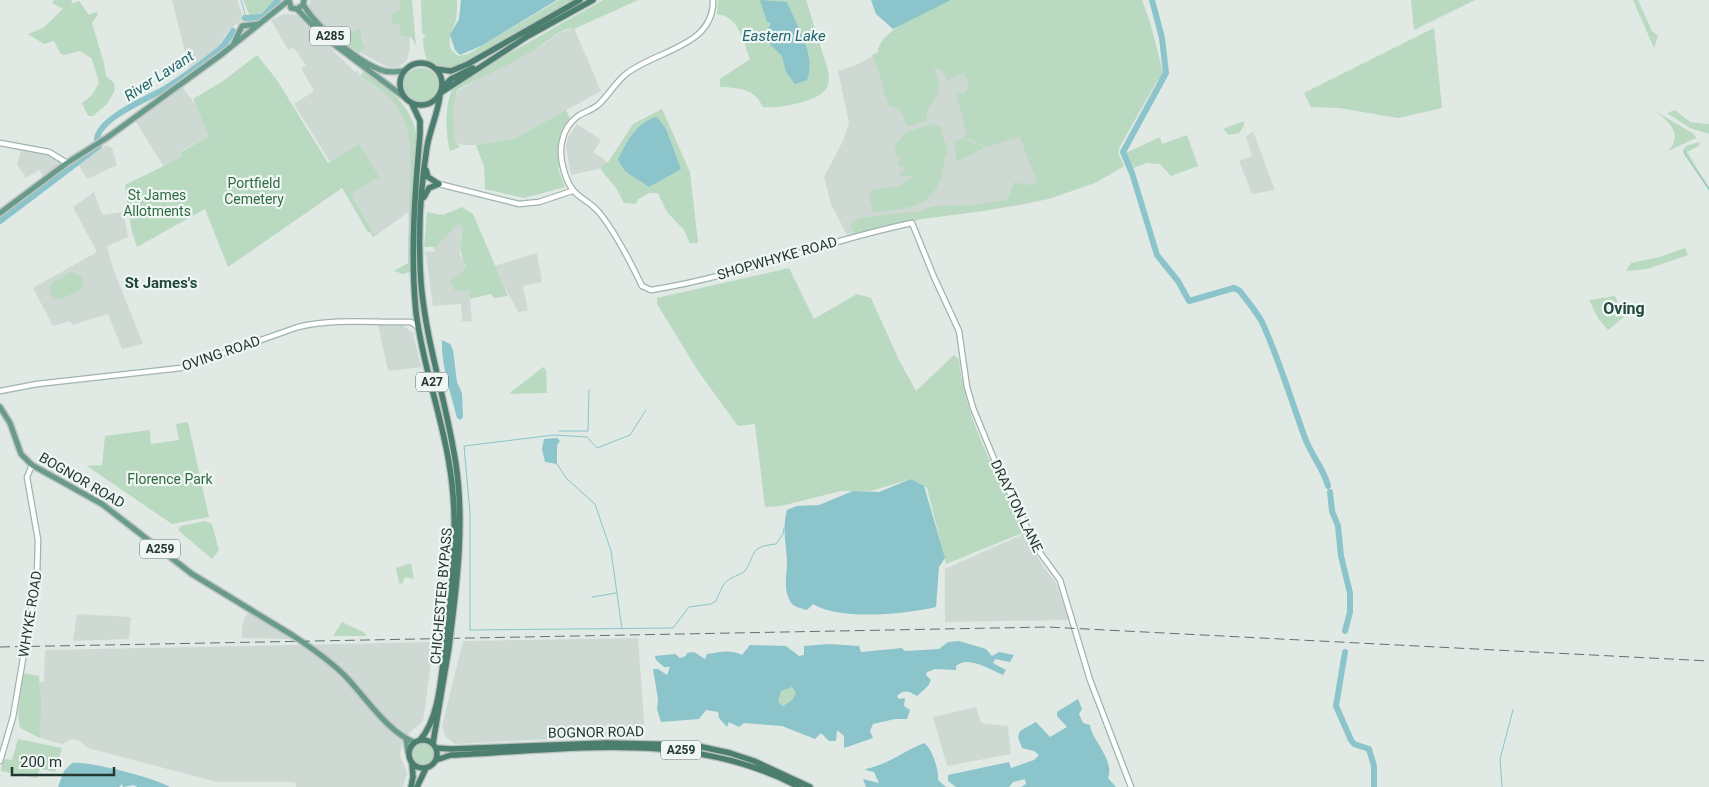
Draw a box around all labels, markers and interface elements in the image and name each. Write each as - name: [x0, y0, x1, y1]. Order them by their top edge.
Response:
- road number: A285: [310, 27, 350, 46]
- water label: Eastern Lake: [742, 27, 826, 45]
- water label: River Lavant: [121, 47, 197, 105]
- park label: Portfield Cemetery: [224, 175, 284, 207]
- park label: St James Allotments: [123, 187, 191, 219]
- street label: SHOPWHYKE ROAD: [715, 233, 839, 283]
- district label: St James's: [125, 274, 198, 292]
- district label: Oving: [1603, 299, 1645, 318]
- street label: OVING ROAD: [180, 332, 262, 374]
- road number: A27: [416, 372, 448, 392]
- street label: BOGNOR ROAD: [36, 449, 128, 511]
- street label: DRAYTON LANE: [988, 457, 1046, 555]
- park label: Florence Park: [127, 471, 214, 487]
- street label: CHICHESTER BYPASS: [427, 527, 455, 665]
- road number: A259: [140, 540, 180, 558]
- street label: WHYKE ROAD: [15, 570, 45, 658]
- street label: BOGNOR ROAD: [548, 723, 644, 741]
- road number: A259: [661, 740, 701, 760]
- scale bar: [12, 744, 115, 776]
- text: 200 m: [20, 753, 62, 771]

